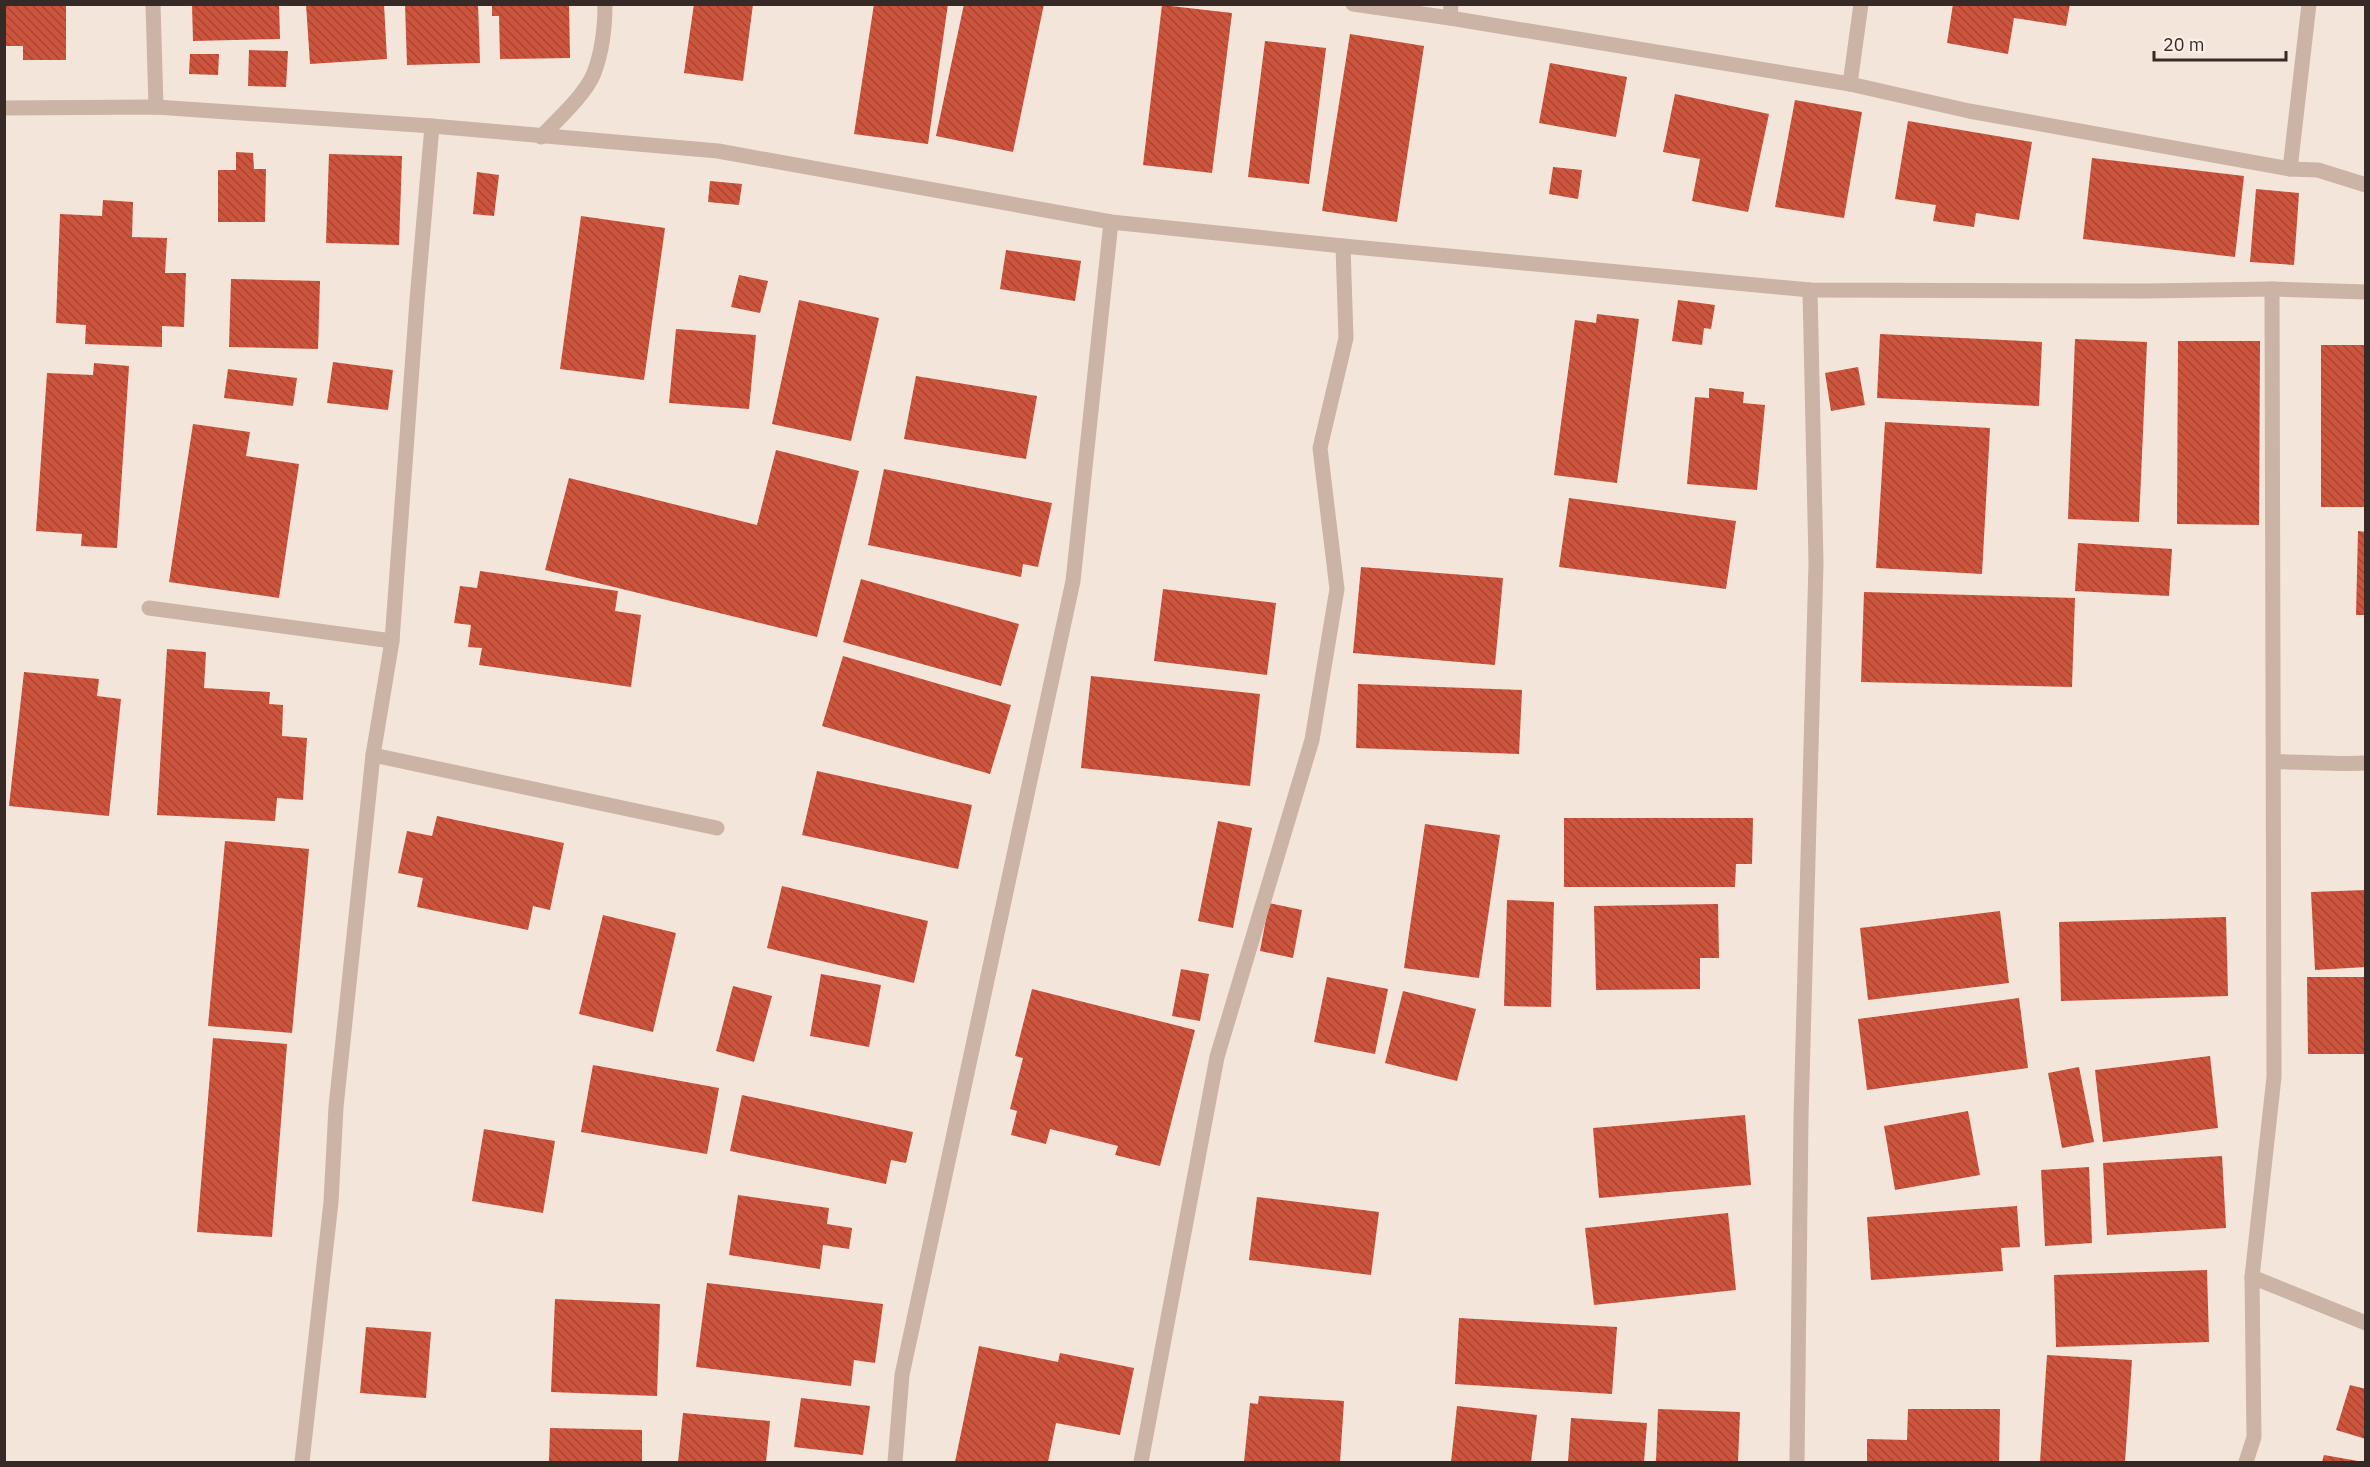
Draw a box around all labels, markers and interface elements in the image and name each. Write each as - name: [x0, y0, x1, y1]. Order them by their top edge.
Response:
- scale bar: [2154, 24, 2286, 62]
- text: 20 m: [2163, 33, 2205, 56]

